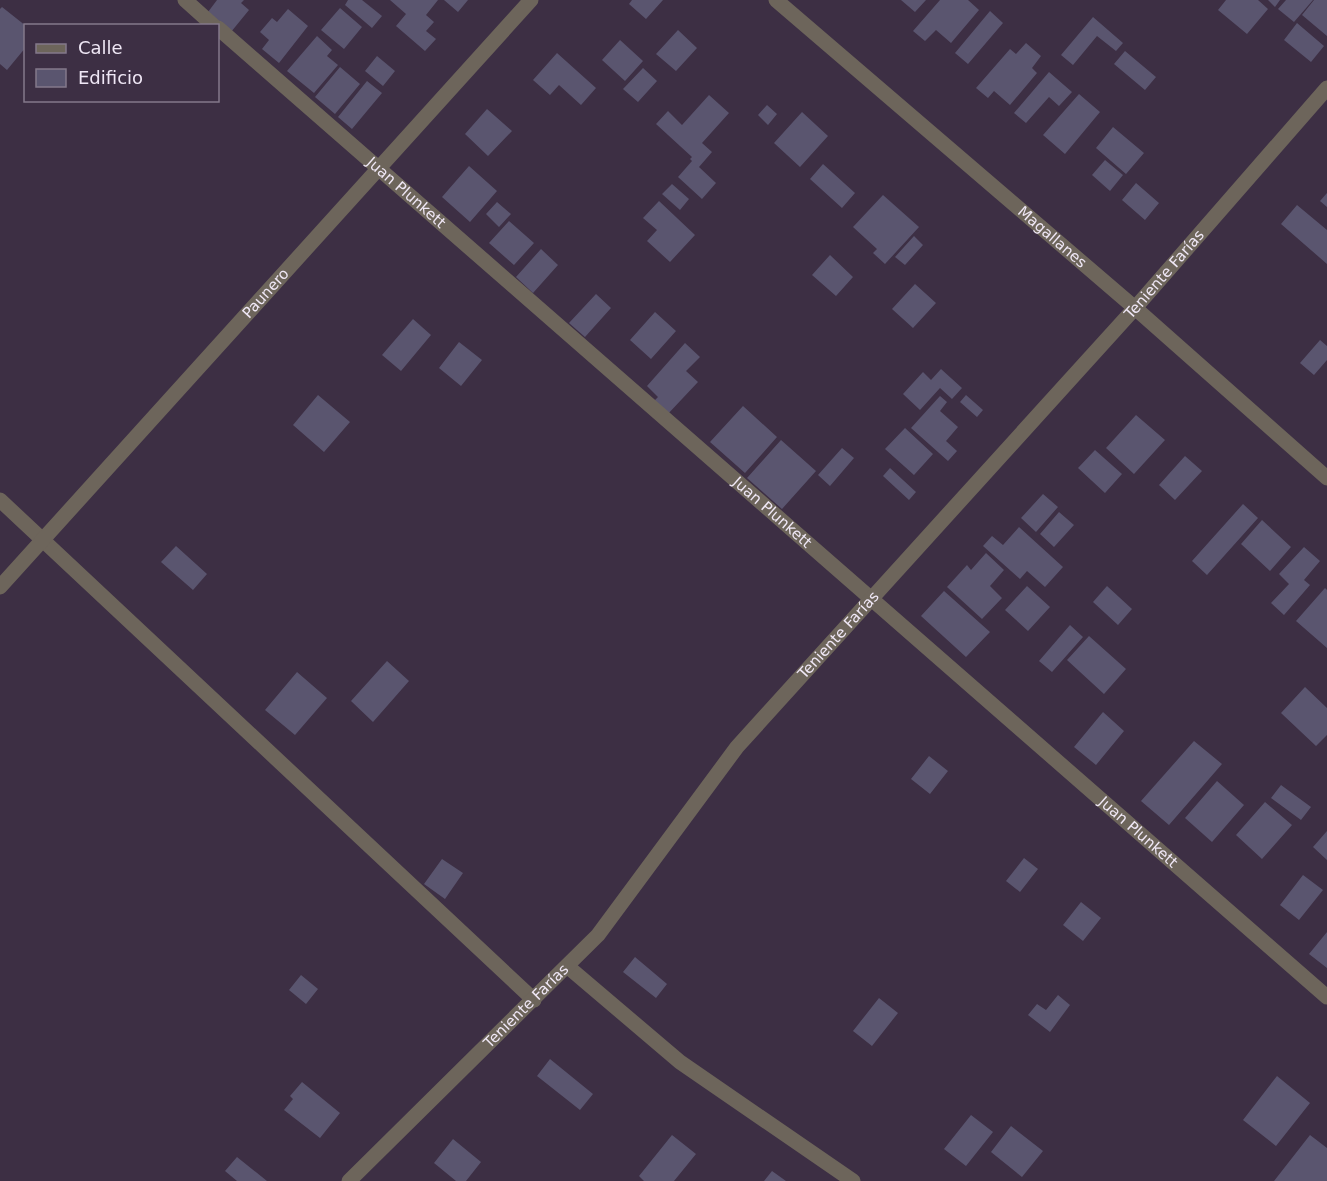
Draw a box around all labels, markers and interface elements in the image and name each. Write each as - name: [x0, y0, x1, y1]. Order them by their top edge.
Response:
- legend: [24, 24, 219, 102]
- text: Calle: [78, 37, 123, 58]
- text: Edificio: [78, 67, 143, 88]
- street label: Juan Plunkett: [362, 153, 449, 232]
- street label: Magallanes: [1014, 203, 1091, 272]
- street label: Teniente Farías: [1120, 226, 1208, 323]
- street label: Paunero: [239, 265, 293, 322]
- street label: Juan Plunkett: [728, 472, 815, 552]
- street label: Teniente Farías: [794, 587, 883, 683]
- street label: Juan Plunkett: [1094, 792, 1181, 871]
- street label: Teniente Farías: [479, 960, 572, 1052]

